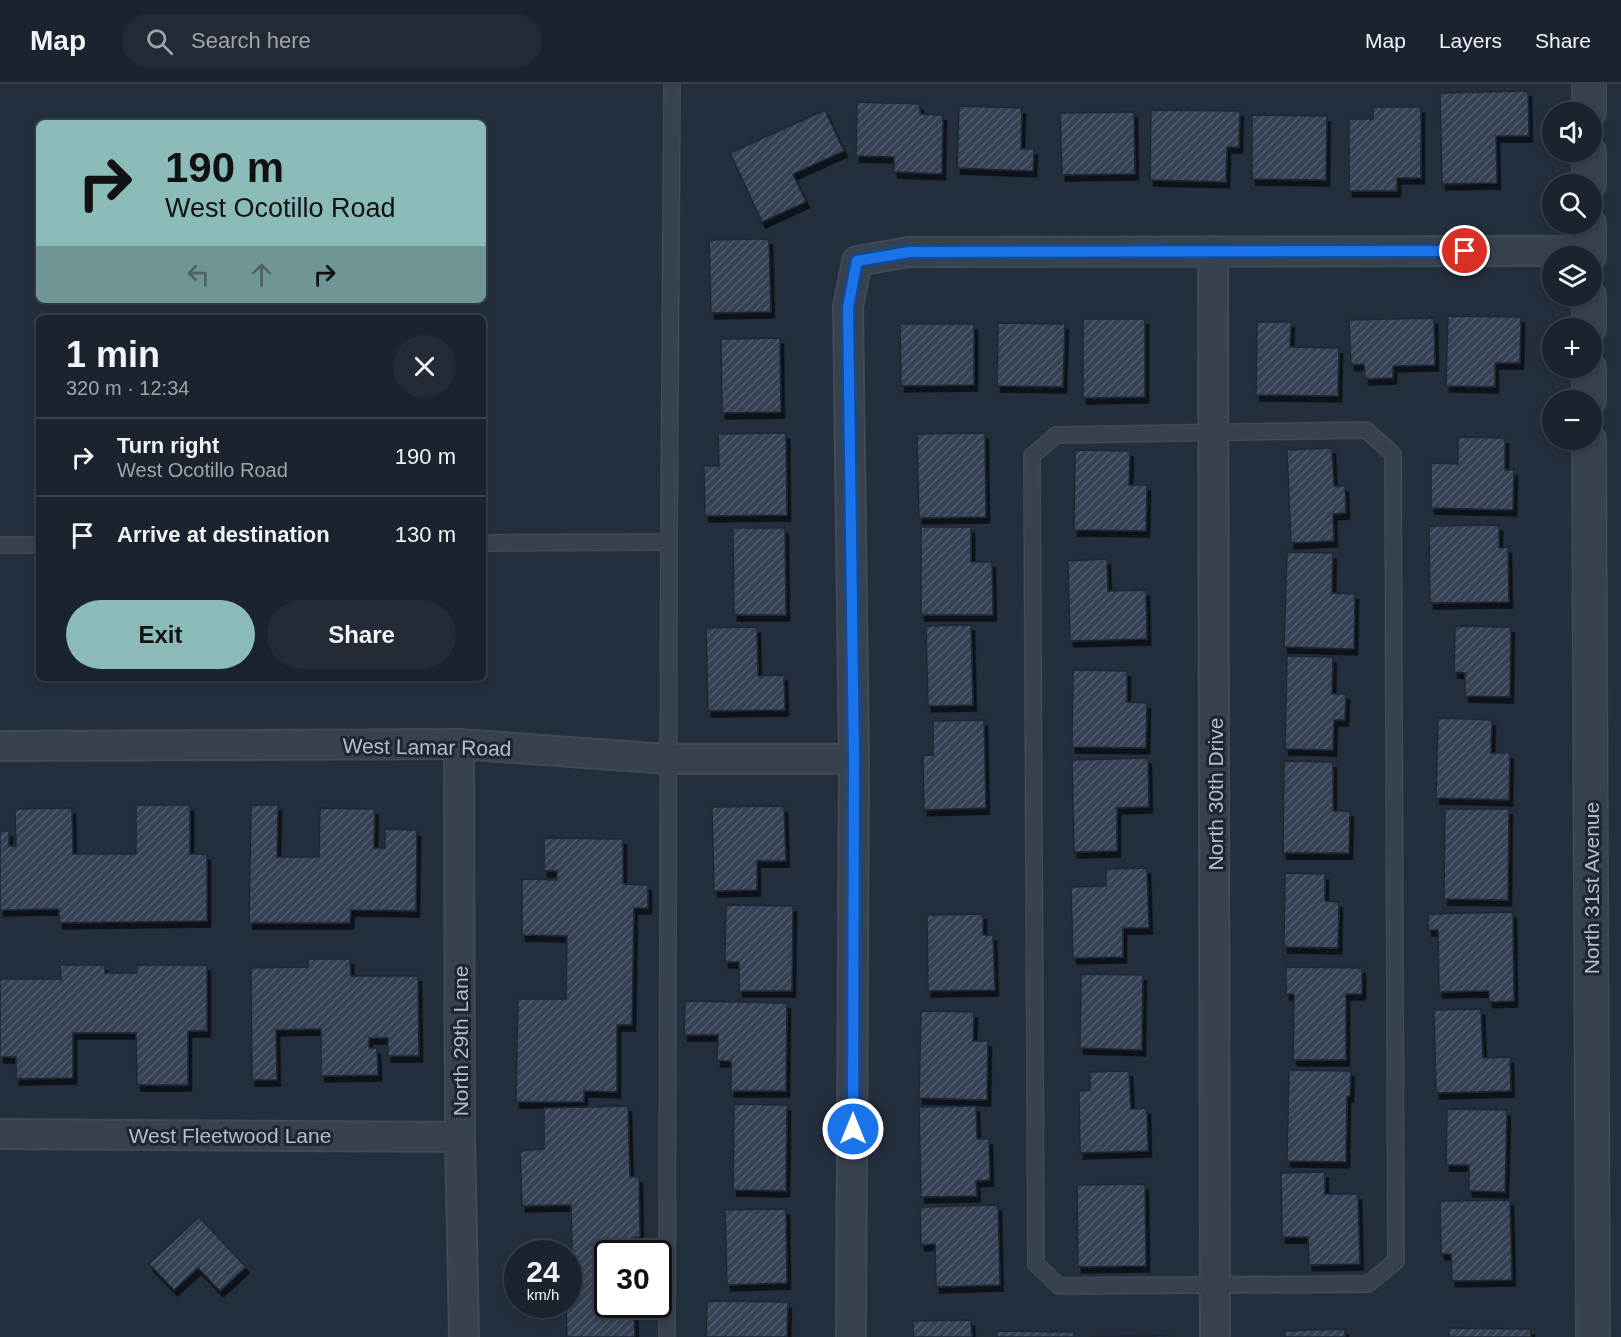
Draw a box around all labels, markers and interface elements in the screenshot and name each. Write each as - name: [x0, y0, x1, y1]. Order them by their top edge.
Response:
- search box: [122, 14, 542, 68]
- text: Map: [30, 25, 86, 56]
- icon: search: [143, 25, 176, 58]
- text: Search here: [191, 28, 311, 53]
- text: Map: [1365, 29, 1406, 52]
- text: Layers: [1439, 29, 1502, 52]
- text: Share: [1535, 29, 1591, 52]
- map controls: [1542, 102, 1602, 450]
- button: sound: [1542, 102, 1602, 162]
- icon: right: [66, 144, 144, 222]
- text: 190 m: [165, 144, 284, 191]
- button: search: [1542, 174, 1602, 234]
- text: West Ocotillo Road: [165, 193, 396, 223]
- pin: [1439, 225, 1490, 276]
- icon: arrive: [1448, 234, 1481, 267]
- button: layers: [1542, 246, 1602, 306]
- icon: left: [182, 258, 215, 291]
- icon: ahead: [245, 258, 278, 291]
- icon: right: [308, 258, 341, 291]
- button: +: [1542, 318, 1602, 378]
- text: 1 min: [66, 334, 160, 375]
- button: close: [393, 335, 456, 398]
- text: 320 m · 12:34: [66, 377, 189, 399]
- button: −: [1542, 390, 1602, 450]
- text: Turn right: [117, 433, 219, 458]
- icon: right: [66, 441, 99, 474]
- text: 190 m: [395, 444, 456, 469]
- text: West Ocotillo Road: [117, 459, 288, 481]
- icon: arrive: [66, 519, 99, 552]
- text: Arrive at destination: [117, 522, 330, 547]
- text: 130 m: [395, 522, 456, 547]
- button: Exit: [66, 600, 255, 669]
- button: Share: [267, 600, 456, 669]
- street label: North 30th Drive: [1204, 718, 1227, 870]
- street label: West Lamar Road: [342, 734, 512, 760]
- street label: North 31st Avenue: [1580, 802, 1603, 974]
- street label: North 29th Lane: [449, 966, 472, 1116]
- position arrow: [821, 1097, 885, 1161]
- street label: West Fleetwood Lane: [129, 1124, 331, 1147]
- speed limit sign: 30: [594, 1240, 672, 1318]
- text: 24: [526, 1255, 560, 1288]
- text: km/h: [527, 1286, 559, 1303]

